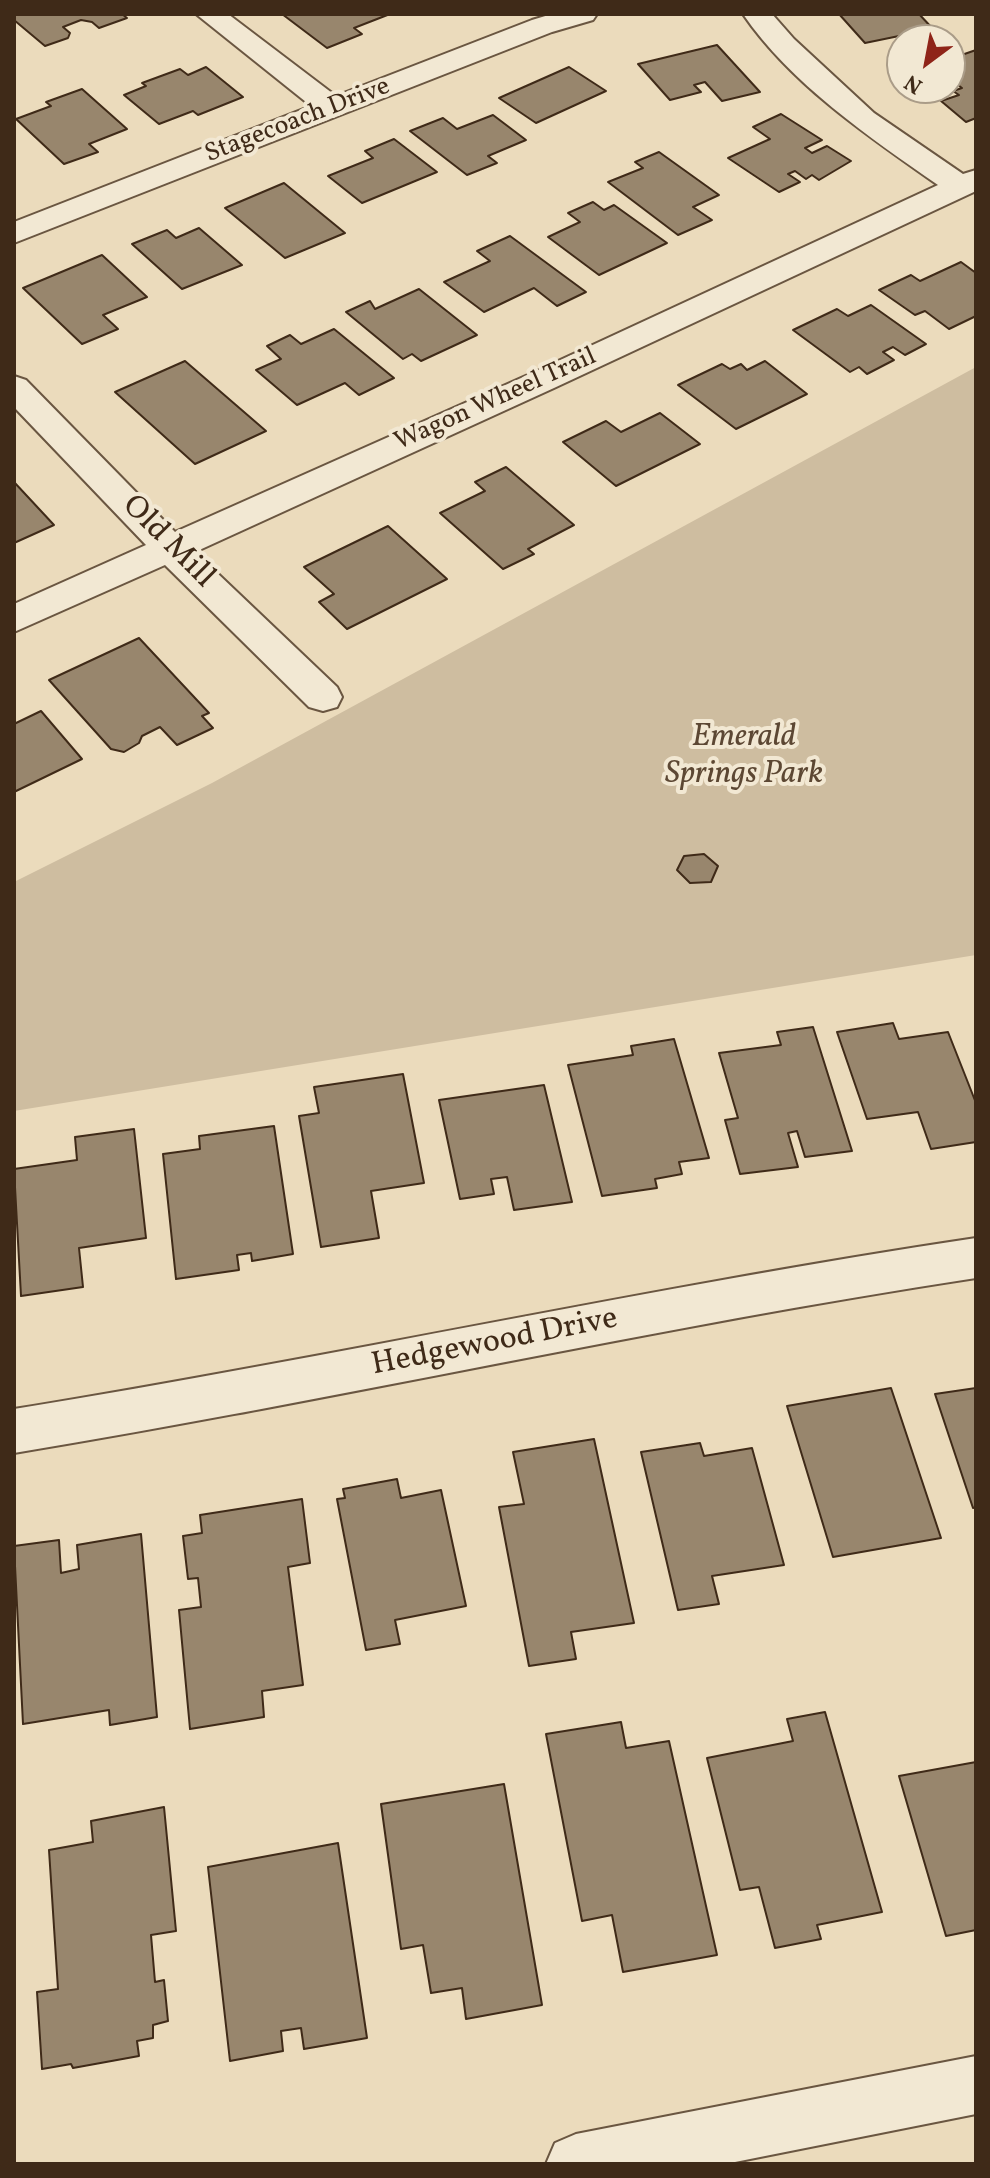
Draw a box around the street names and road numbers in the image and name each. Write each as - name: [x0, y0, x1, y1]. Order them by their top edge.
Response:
- street label: Stagecoach Drive: [201, 72, 395, 172]
- street label: Wagon Wheel Trail: [390, 342, 602, 460]
- street label: Old Mill: [112, 488, 222, 598]
- street label: Hedgewood Drive: [369, 1301, 621, 1387]

